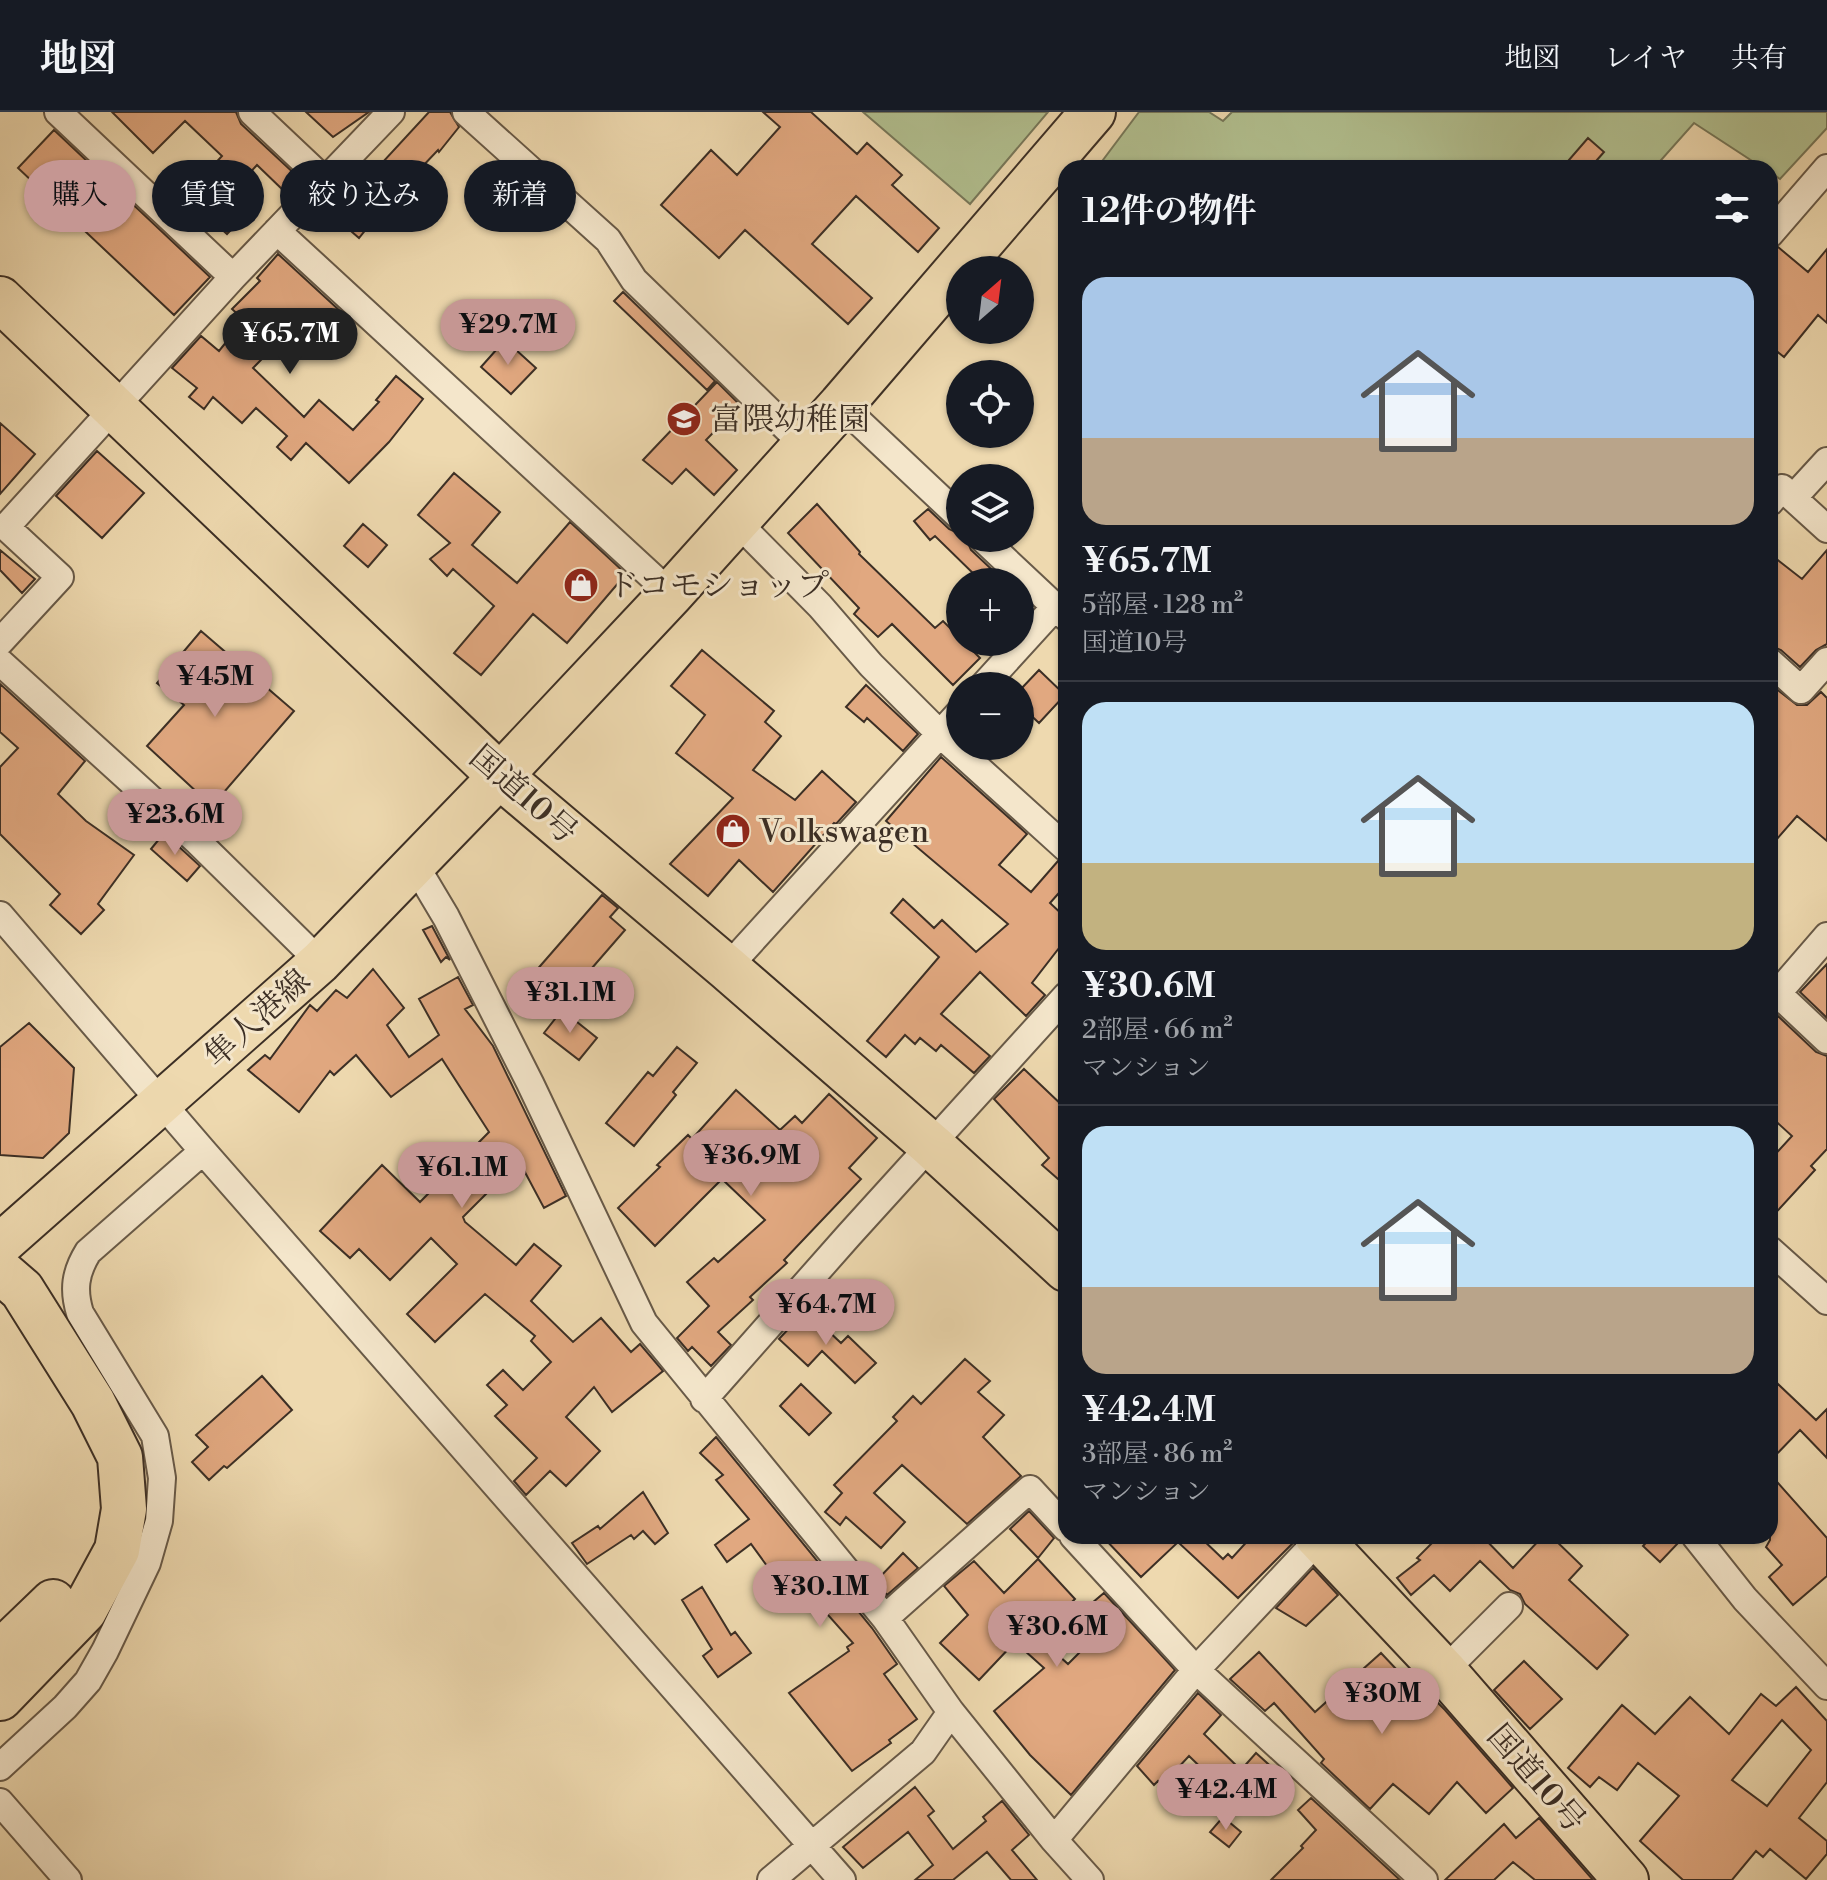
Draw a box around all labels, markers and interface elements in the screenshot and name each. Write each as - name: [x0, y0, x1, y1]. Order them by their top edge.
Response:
- text: 地図: [40, 36, 116, 83]
- text: 地図: [1504, 41, 1560, 76]
- text: レイヤ: [1604, 41, 1687, 76]
- text: 共有: [1731, 41, 1787, 76]
- chip: 購入: [24, 160, 136, 232]
- chip: 賃貸: [152, 160, 264, 232]
- chip: 絞り込み: [280, 160, 448, 232]
- chip: 新着: [464, 160, 576, 232]
- icon: filters: [1710, 186, 1754, 230]
- text: 12件の物件: [1082, 191, 1256, 233]
- north arrow: [946, 256, 1034, 344]
- map controls: [946, 256, 1034, 760]
- pin: ¥29.7M: [443, 299, 573, 367]
- pin: ¥65.7M: [225, 308, 355, 376]
- text: ¥29.7M: [458, 309, 558, 341]
- text: ¥65.7M: [241, 318, 339, 350]
- icon: home: [1346, 329, 1490, 473]
- button: locate: [946, 360, 1034, 448]
- school or university icon: 富隈幼稚園: [665, 400, 703, 438]
- place label: 富隈幼稚園: [710, 400, 870, 440]
- button: layers: [946, 464, 1034, 552]
- text: ¥65.7M: [1082, 541, 1211, 583]
- shop icon: ドコモショップ: [562, 566, 600, 604]
- place label: ドコモショップ: [607, 566, 829, 606]
- button: +: [946, 568, 1034, 656]
- text: 5部屋 · 128 m²: [1082, 589, 1243, 621]
- text: 国道10号: [1082, 627, 1188, 659]
- pin: ¥45M: [168, 651, 262, 719]
- text: ¥45M: [176, 661, 254, 693]
- button: −: [946, 672, 1034, 760]
- street label: 国道10号: [461, 737, 586, 852]
- icon: home: [1346, 754, 1490, 898]
- pin: ¥23.6M: [110, 789, 240, 857]
- text: ¥23.6M: [125, 799, 225, 831]
- shop icon: Volkswagen: [714, 812, 752, 850]
- place label: Volkswagen: [758, 812, 929, 852]
- street label: 隼人港線: [197, 961, 319, 1076]
- text: ¥30.6M: [1082, 966, 1215, 1008]
- pin: ¥31.1M: [505, 967, 635, 1035]
- text: ¥31.1M: [524, 977, 616, 1009]
- text: 2部屋 · 66 m²: [1082, 1014, 1233, 1046]
- text: マンション: [1082, 1052, 1211, 1084]
- pin: ¥36.9M: [686, 1130, 816, 1198]
- text: ¥36.9M: [701, 1140, 801, 1172]
- pin: ¥61.1M: [397, 1142, 527, 1210]
- text: ¥61.1M: [416, 1152, 508, 1184]
- icon: home: [1346, 1178, 1490, 1322]
- pin: ¥64.7M: [761, 1279, 891, 1347]
- text: ¥64.7M: [776, 1289, 876, 1321]
- text: ¥42.4M: [1082, 1390, 1216, 1432]
- text: 3部屋 · 86 m²: [1082, 1438, 1232, 1470]
- text: マンション: [1082, 1476, 1211, 1508]
- pin: ¥30.1M: [755, 1561, 885, 1629]
- text: ¥30.1M: [771, 1571, 869, 1603]
- pin: ¥30.6M: [992, 1601, 1122, 1669]
- text: ¥30.6M: [1006, 1611, 1108, 1643]
- pin: ¥30M: [1335, 1668, 1429, 1736]
- text: ¥30M: [1343, 1678, 1421, 1710]
- street label: 国道10号: [1479, 1716, 1594, 1841]
- pin: ¥42.4M: [1161, 1764, 1291, 1832]
- text: ¥42.4M: [1175, 1774, 1277, 1806]

